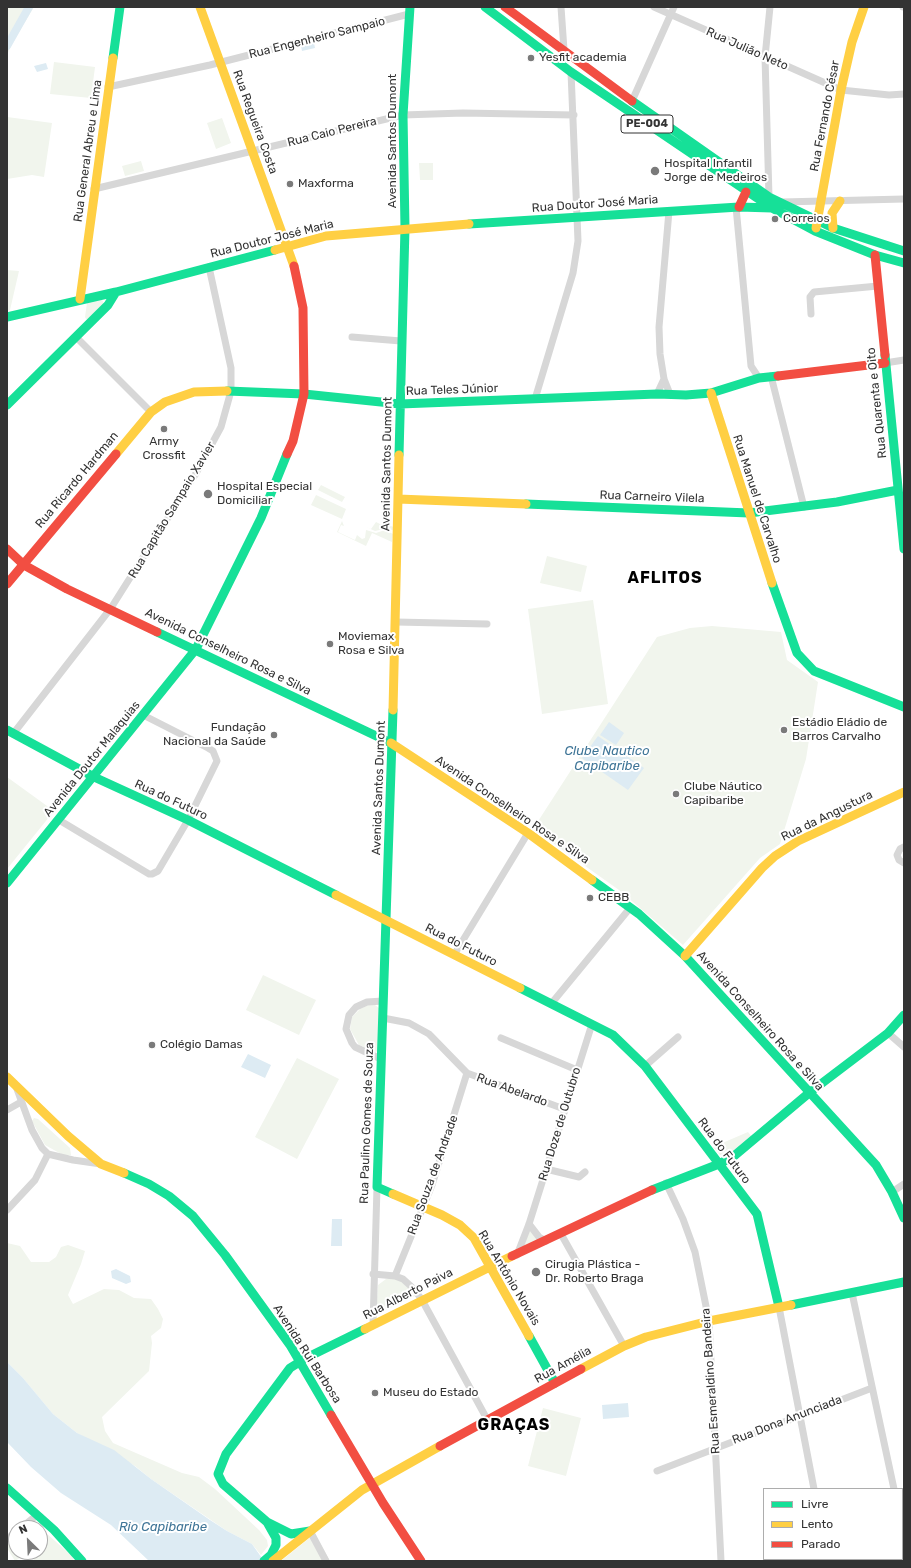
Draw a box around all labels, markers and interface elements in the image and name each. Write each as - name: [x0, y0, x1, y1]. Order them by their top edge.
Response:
- street label: Rua Engenheiro Sampaio: [247, 14, 387, 62]
- street label: Rua Julião Neto: [704, 24, 790, 74]
- place label: Yesfit academia: [539, 51, 627, 65]
- marker: Yesfit academia: [526, 53, 536, 63]
- street label: Rua Fernando César: [807, 59, 843, 173]
- street label: Rua Regueira Costa: [230, 68, 280, 176]
- street label: Avenida Santos Dumont: [386, 74, 400, 208]
- street label: Rua General Abreu e Lima: [71, 79, 105, 223]
- street label: Rua Caio Pereira: [286, 114, 378, 150]
- road number: PE-004: [621, 115, 673, 133]
- place label: Hospital Infantil Jorge de Medeiros: [664, 157, 767, 185]
- marker: Hospital Infantil Jorge de Medeiros: [649, 165, 661, 177]
- place label: Maxforma: [298, 177, 354, 191]
- marker: Maxforma: [285, 179, 295, 189]
- street label: Rua Doutor José Maria: [531, 192, 659, 216]
- place label: Correios: [783, 212, 830, 226]
- marker: Correios: [770, 214, 780, 224]
- street label: Rua Doutor José Maria: [209, 217, 335, 261]
- street label: Rua Quarenta e Oito: [864, 347, 890, 459]
- street label: Rua Teles Júnior: [406, 381, 498, 399]
- street label: Avenida Santos Dumont: [379, 397, 395, 531]
- marker: Army Crossfit: [159, 424, 169, 434]
- street label: Rua Ricardo Hardman: [32, 429, 122, 531]
- street label: Rua Manuel de Carvalho: [729, 433, 785, 565]
- place label: Army Crossfit: [143, 435, 185, 463]
- street label: Rua Capitão Sampaio Xavier: [125, 439, 219, 581]
- place label: Hospital Especial Domiciliar: [217, 480, 312, 508]
- marker: Hospital Especial Domiciliar: [202, 488, 214, 500]
- street label: Rua Carneiro Vilela: [599, 488, 705, 506]
- district label: AFLITOS: [628, 568, 702, 588]
- street label: Avenida Conselheiro Rosa e Silva: [143, 605, 313, 699]
- place label: Moviemax Rosa e Silva: [338, 630, 404, 658]
- marker: Moviemax Rosa e Silva: [325, 639, 335, 649]
- street label: Avenida Doutor Malaquias: [41, 698, 143, 820]
- place label: Estádio Eládio de Barros Carvalho: [792, 716, 887, 744]
- place label: Fundação Nacional da Saúde: [163, 721, 266, 749]
- street label: Avenida Santos Dumont: [369, 721, 389, 855]
- marker: Estádio Eládio de Barros Carvalho: [779, 725, 789, 735]
- marker: Fundação Nacional da Saúde: [269, 730, 279, 740]
- water label: Clube Nautico Capibaribe: [564, 743, 650, 774]
- street label: Avenida Conselheiro Rosa e Silva: [432, 753, 592, 867]
- street label: Rua do Futuro: [132, 777, 210, 823]
- place label: Clube Náutico Capibaribe: [684, 780, 762, 808]
- street label: Rua da Angustura: [779, 788, 875, 844]
- marker: Clube Náutico Capibaribe: [671, 789, 681, 799]
- place label: CEBB: [598, 891, 629, 905]
- marker: CEBB: [585, 893, 595, 903]
- street label: Rua do Futuro: [423, 921, 499, 969]
- street label: Avenida Conselheiro Rosa e Silva: [693, 948, 827, 1094]
- place label: Colégio Damas: [160, 1038, 243, 1052]
- marker: Colégio Damas: [147, 1040, 157, 1050]
- street label: Rua Paulino Gomes de Souza: [357, 1042, 377, 1204]
- street label: Rua Doze de Outubro: [536, 1065, 584, 1183]
- street label: Rua Abelardo: [475, 1070, 549, 1110]
- street label: Rua Souza de Andrade: [405, 1113, 461, 1237]
- street label: Rua do Futuro: [694, 1115, 754, 1187]
- street label: Rua Antônio Novais: [475, 1228, 543, 1328]
- place label: Cirugia Plástica - Dr. Roberto Braga: [545, 1258, 644, 1286]
- street label: Rua Alberto Paiva: [361, 1265, 455, 1323]
- marker: Cirugia Plástica - Dr. Roberto Braga: [530, 1266, 542, 1278]
- street label: Avenida Rui Barbosa: [270, 1302, 344, 1406]
- street label: Rua Esmeraldino Bandeira: [699, 1308, 723, 1454]
- street label: Rua Amélia: [532, 1344, 594, 1386]
- place label: Museu do Estado: [383, 1386, 478, 1400]
- marker: Museu do Estado: [370, 1388, 380, 1398]
- street label: Rua Dona Anunciada: [730, 1392, 844, 1448]
- district label: GRAÇAS: [478, 1415, 550, 1435]
- legend: [763, 1488, 903, 1560]
- text: Livre: [801, 1497, 828, 1511]
- text: Lento: [801, 1517, 833, 1531]
- water label: Rio Capibaribe: [119, 1519, 207, 1535]
- north arrow: [8, 1520, 48, 1560]
- text: N: [17, 1522, 30, 1537]
- text: Parado: [801, 1537, 840, 1551]

